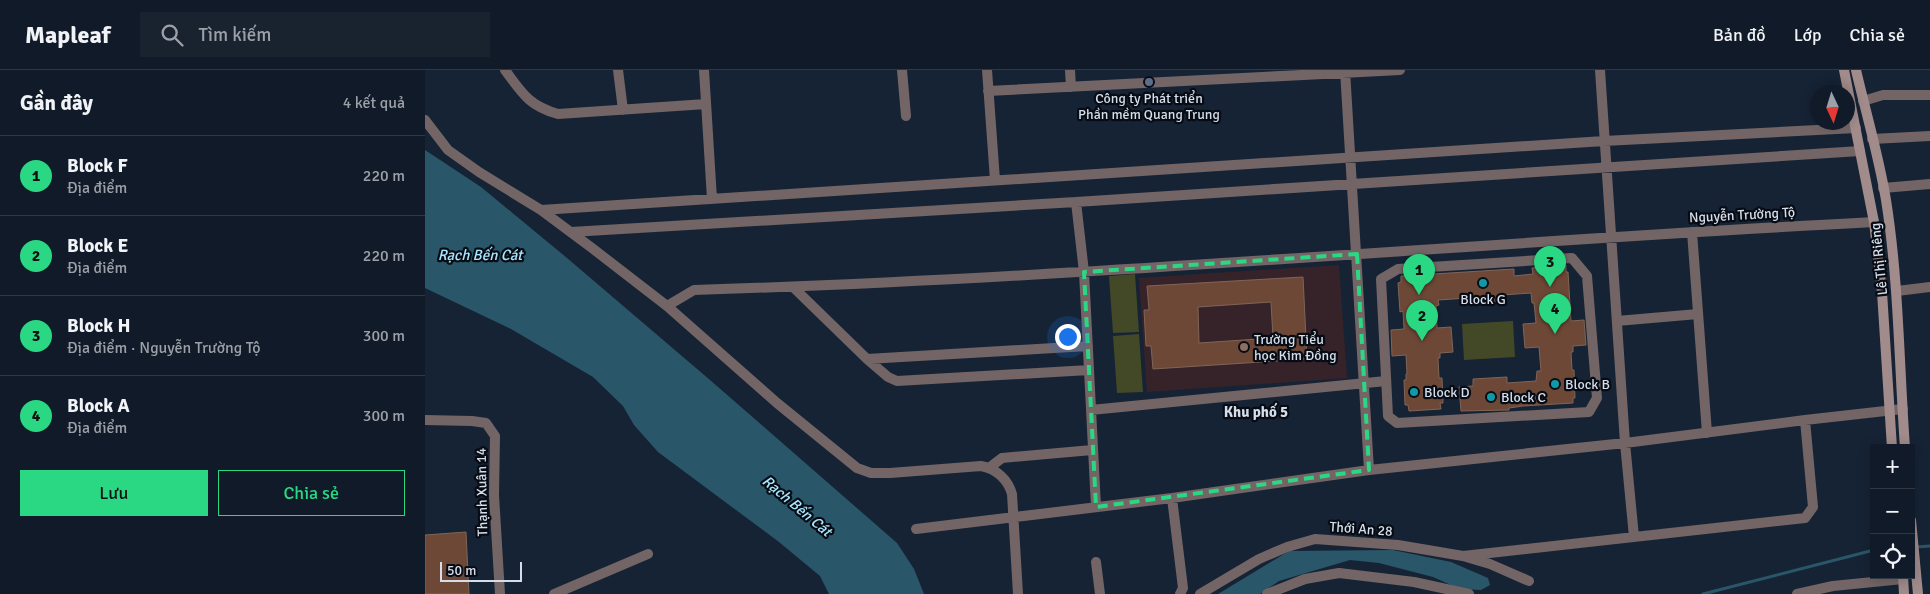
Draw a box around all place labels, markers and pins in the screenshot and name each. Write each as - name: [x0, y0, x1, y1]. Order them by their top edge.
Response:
- marker: Công ty Phát triển Phần mềm Quang Trung: [1143, 76, 1155, 88]
- place label: Công ty Phát triển Phần mềm Quang Trung: [1078, 90, 1220, 123]
- pin: 3: [1534, 246, 1566, 287]
- pin: 1: [1403, 254, 1435, 295]
- marker: Block G: [1477, 277, 1489, 289]
- place label: Block G: [1460, 291, 1506, 308]
- pin: 4: [1539, 293, 1571, 334]
- pin: 2: [1406, 300, 1438, 341]
- place label: Trường Tiểu học Kim Đồng: [1254, 331, 1337, 364]
- marker: Trường Tiểu học Kim Đồng: [1238, 341, 1250, 353]
- place label: Block B: [1565, 376, 1610, 393]
- marker: Block B: [1549, 378, 1561, 390]
- place label: Block D: [1424, 384, 1470, 401]
- marker: Block D: [1408, 386, 1420, 398]
- place label: Block C: [1501, 389, 1546, 406]
- marker: Block C: [1485, 391, 1497, 403]

